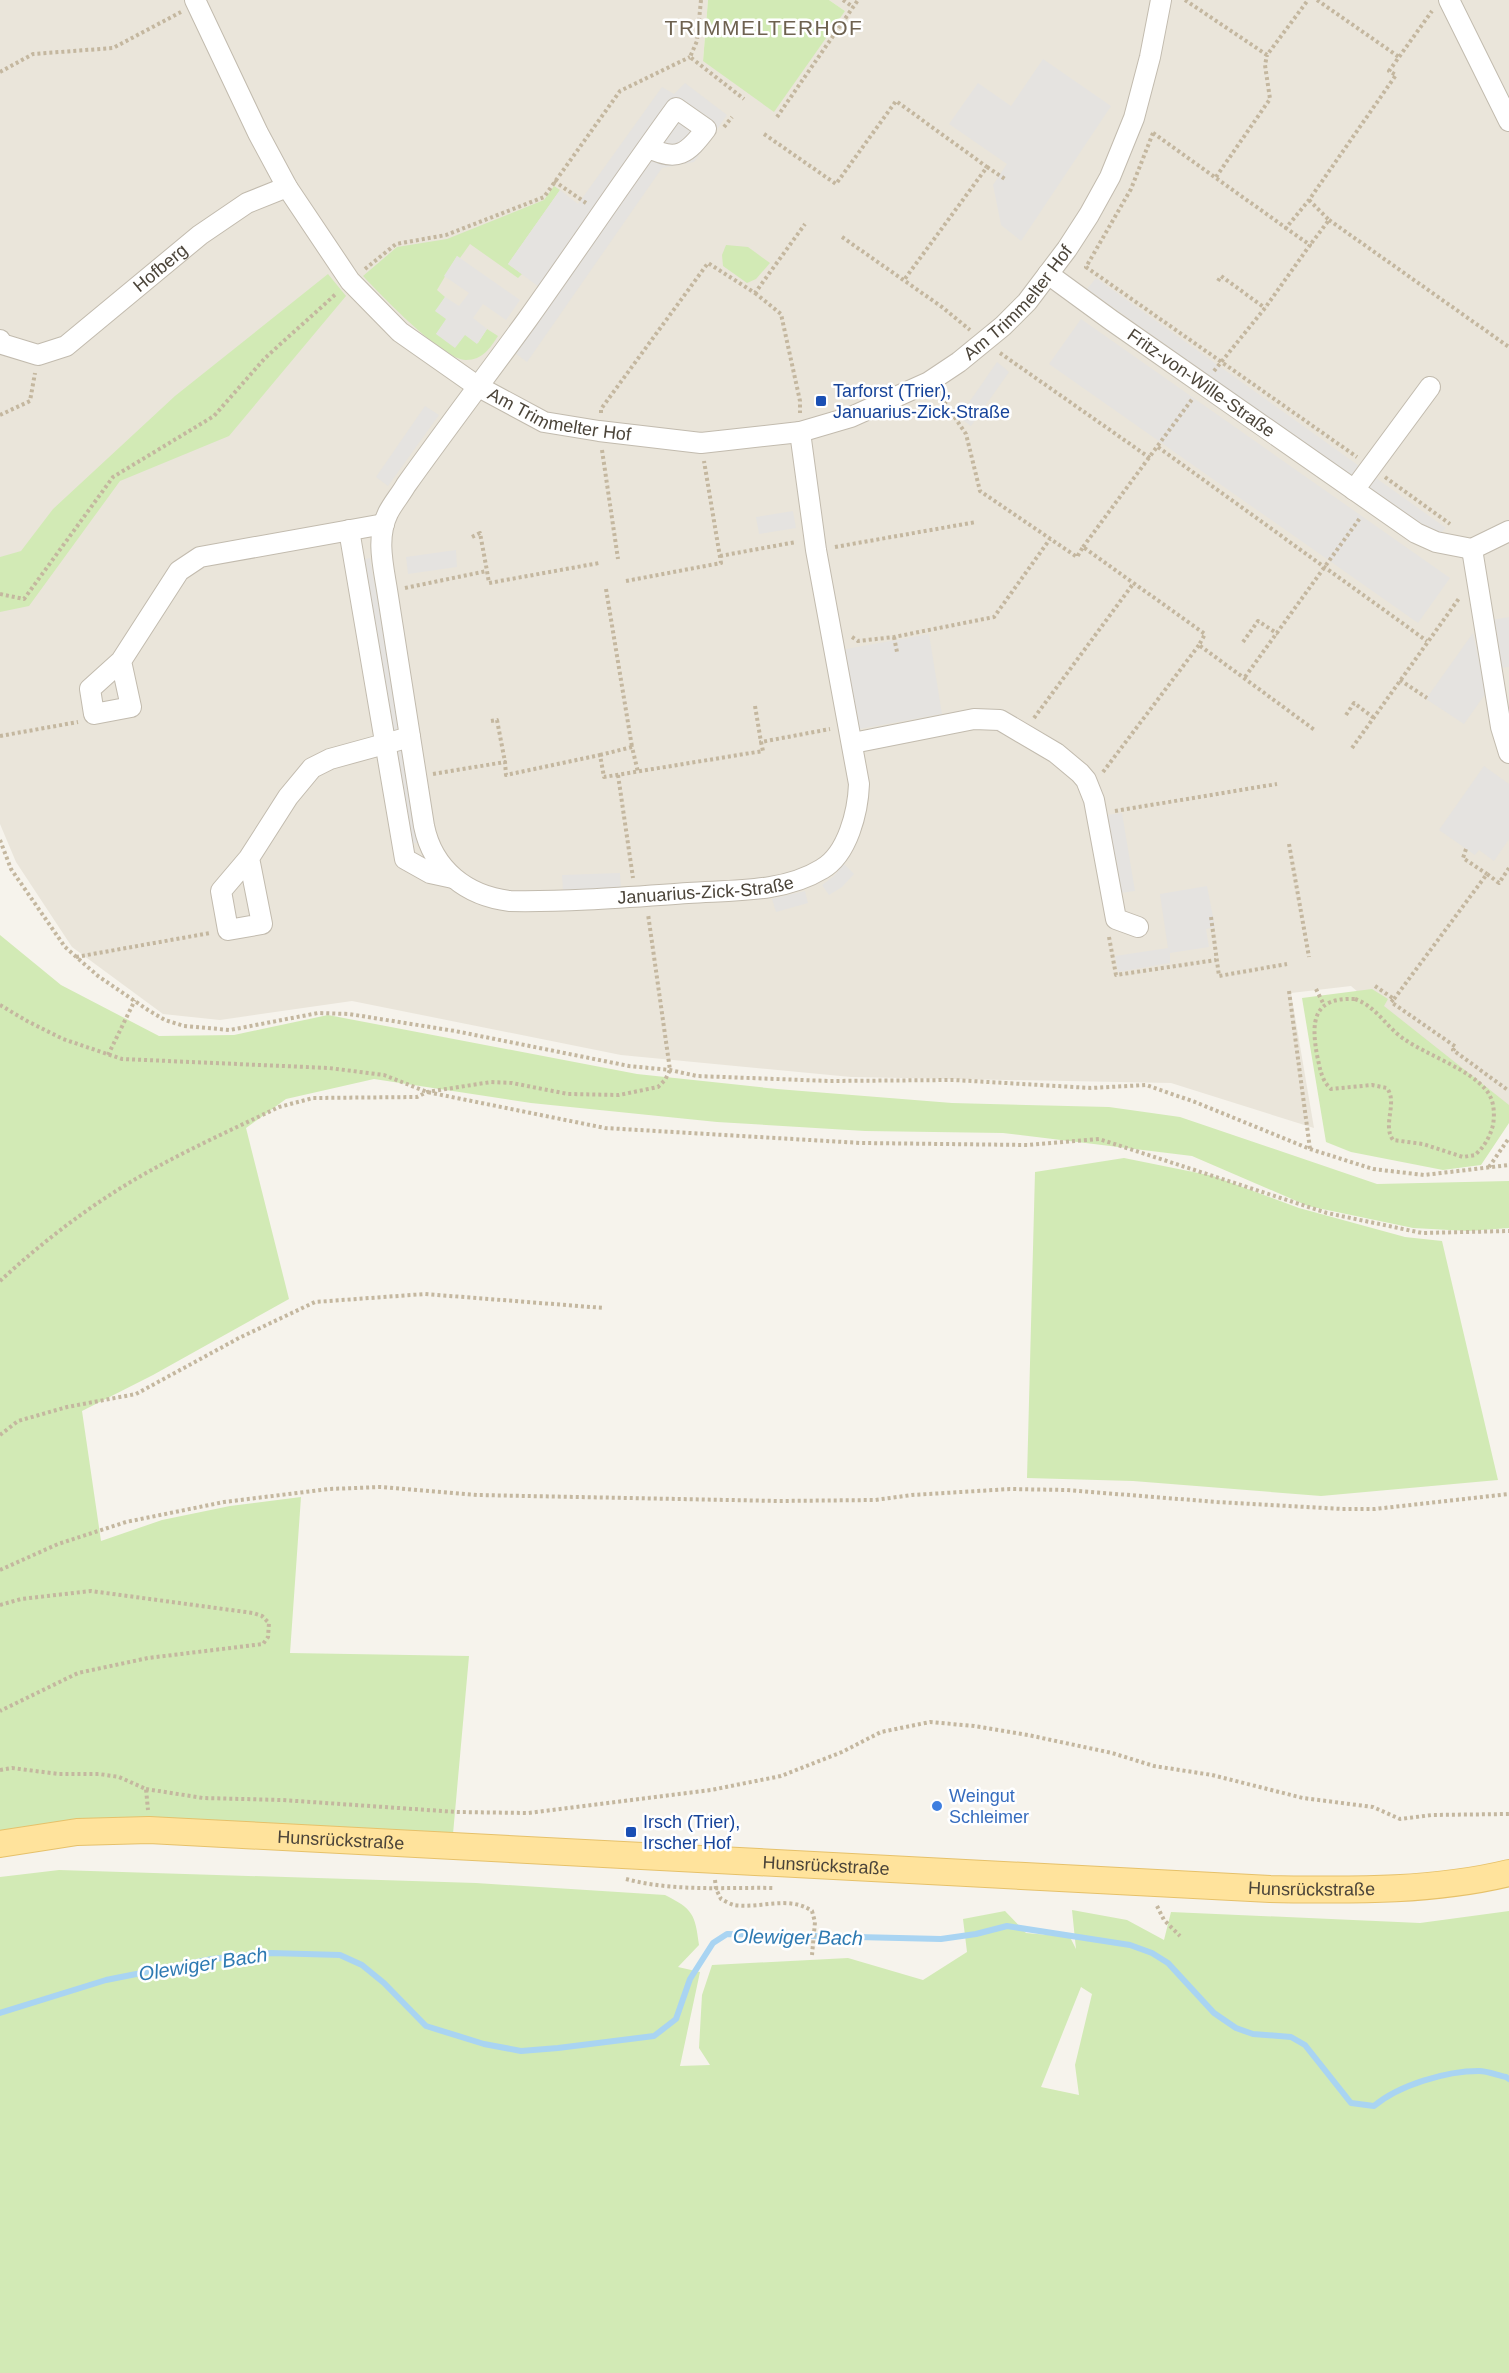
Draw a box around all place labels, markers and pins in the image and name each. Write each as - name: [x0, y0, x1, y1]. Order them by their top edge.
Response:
- place label: Tarforst (Trier), Januarius-Zick-Straße: [833, 381, 1010, 422]
- marker: Tarforst (Trier), Januarius-Zick-Straße: [814, 394, 828, 408]
- place label: Weingut Schleimer: [949, 1786, 1029, 1827]
- marker: Weingut Schleimer: [930, 1799, 944, 1813]
- place label: Irsch (Trier), Irscher Hof: [643, 1812, 740, 1853]
- marker: Irsch (Trier), Irscher Hof: [624, 1825, 638, 1839]

